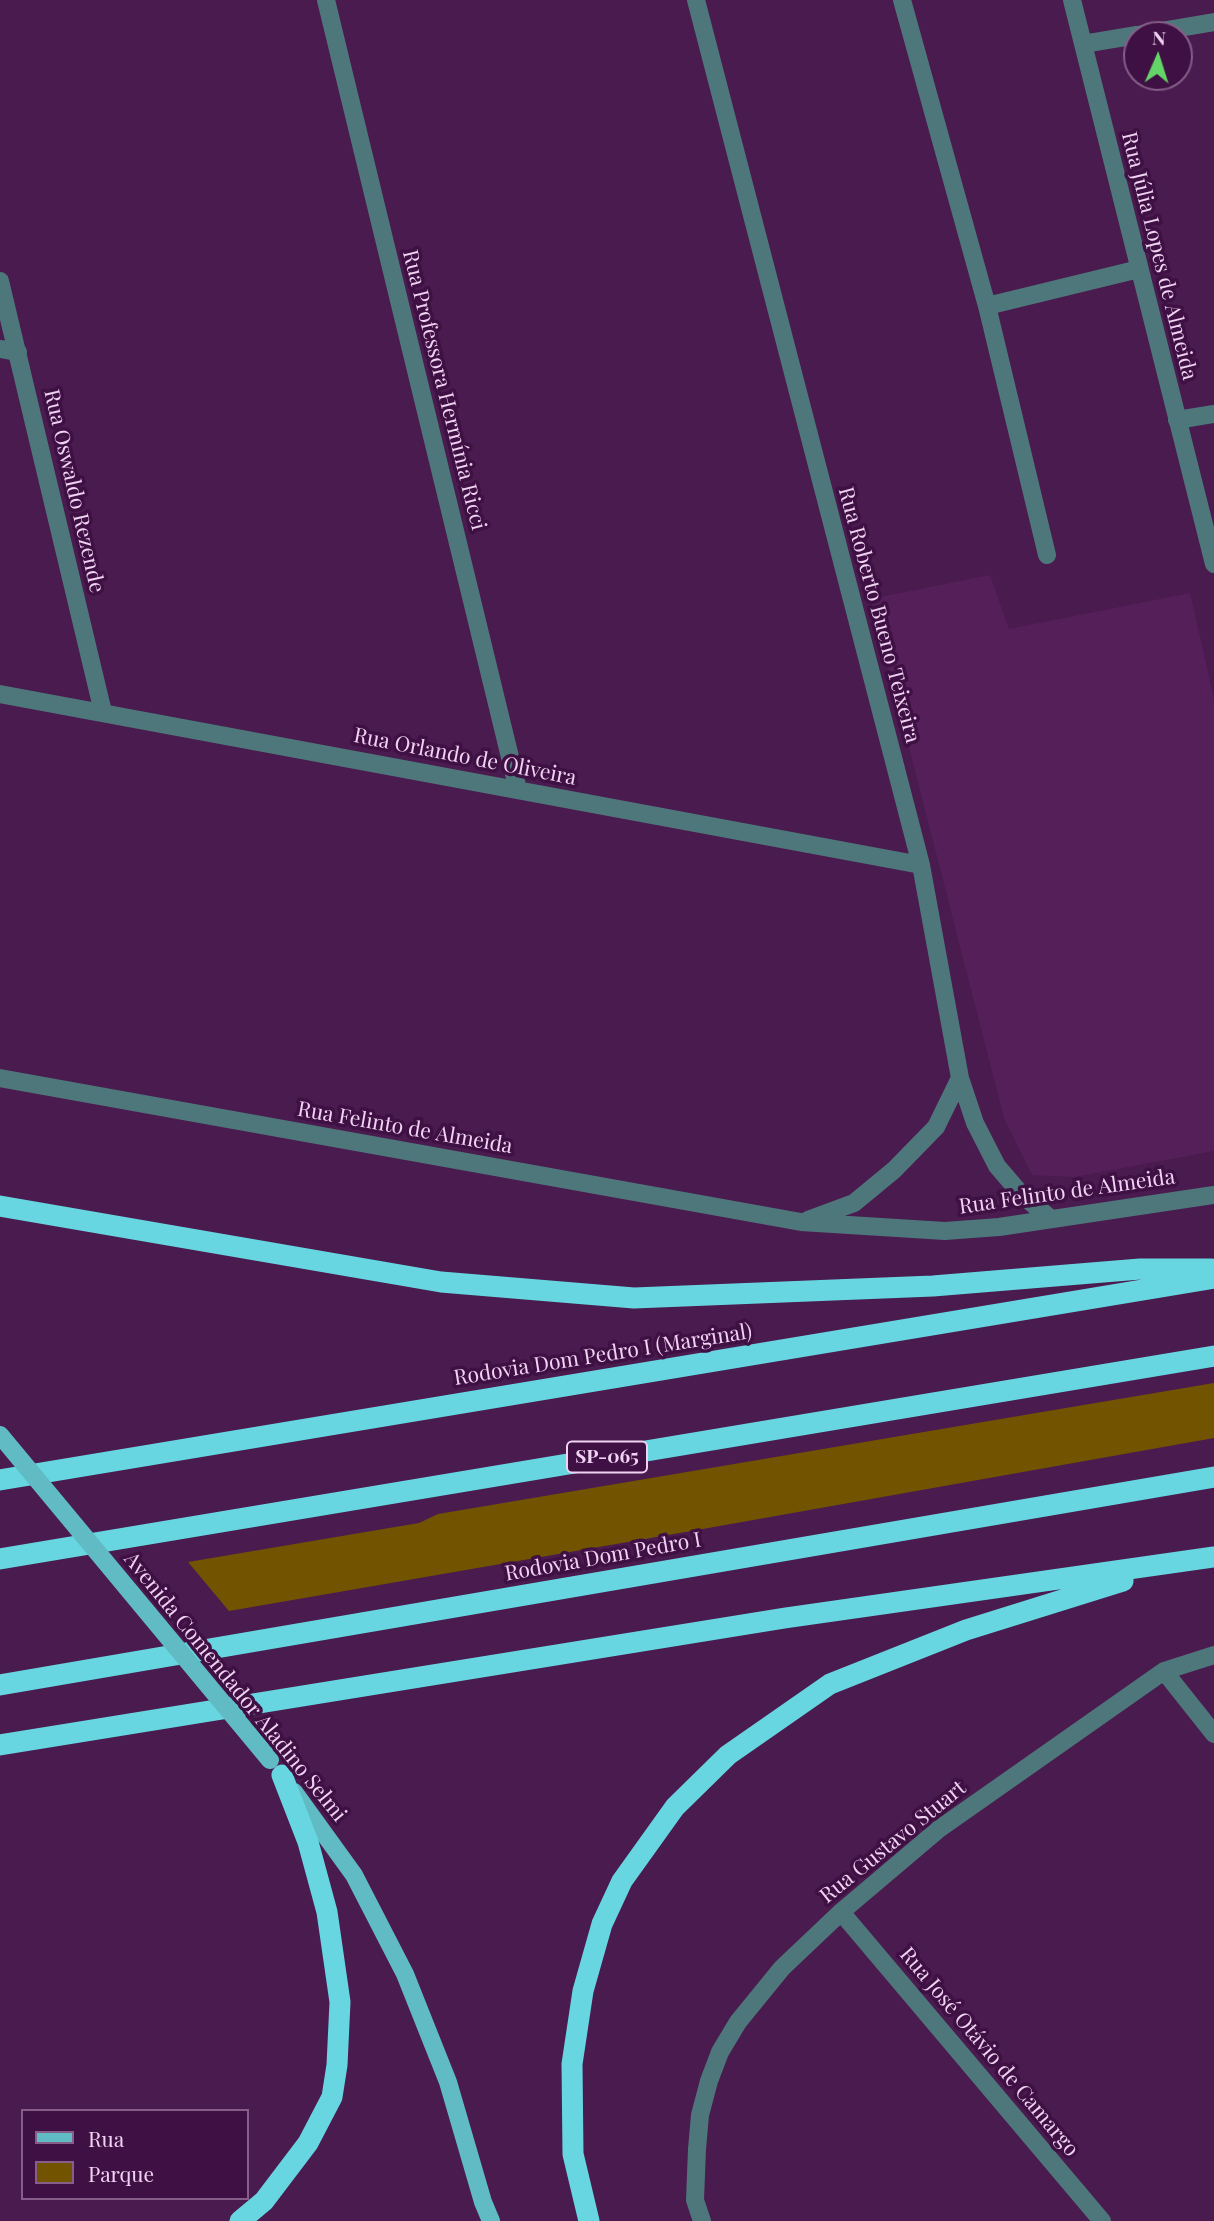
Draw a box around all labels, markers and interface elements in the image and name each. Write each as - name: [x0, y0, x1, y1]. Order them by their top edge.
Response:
- north arrow: [1123, 21, 1193, 91]
- text: N: [1151, 24, 1167, 50]
- street label: Rua Júlia Lopes de Almeida: [1116, 129, 1202, 383]
- street label: Rua Professora Hermínia Ricci: [397, 247, 491, 533]
- street label: Rua Oswaldo Rezende: [38, 387, 110, 595]
- street label: Rua Roberto Bueno Teixeira: [833, 484, 925, 746]
- street label: Rua Orlando de Oliveira: [352, 723, 578, 791]
- street label: Rua Felinto de Almeida: [296, 1097, 514, 1159]
- street label: Rua Felinto de Almeida: [957, 1164, 1177, 1220]
- street label: Rodovia Dom Pedro I (Marginal): [452, 1319, 754, 1391]
- road number: SP-065: [567, 1442, 647, 1472]
- street label: Rodovia Dom Pedro I: [503, 1527, 703, 1587]
- street label: Avenida Comendador Aladino Selmi: [118, 1547, 352, 1827]
- street label: Rua Gustavo Stuart: [815, 1775, 971, 1909]
- street label: Rua José Otávio de Camargo: [894, 1942, 1084, 2162]
- legend: [21, 2109, 248, 2200]
- text: Rua: [88, 2124, 124, 2152]
- text: Parque: [88, 2159, 154, 2187]

